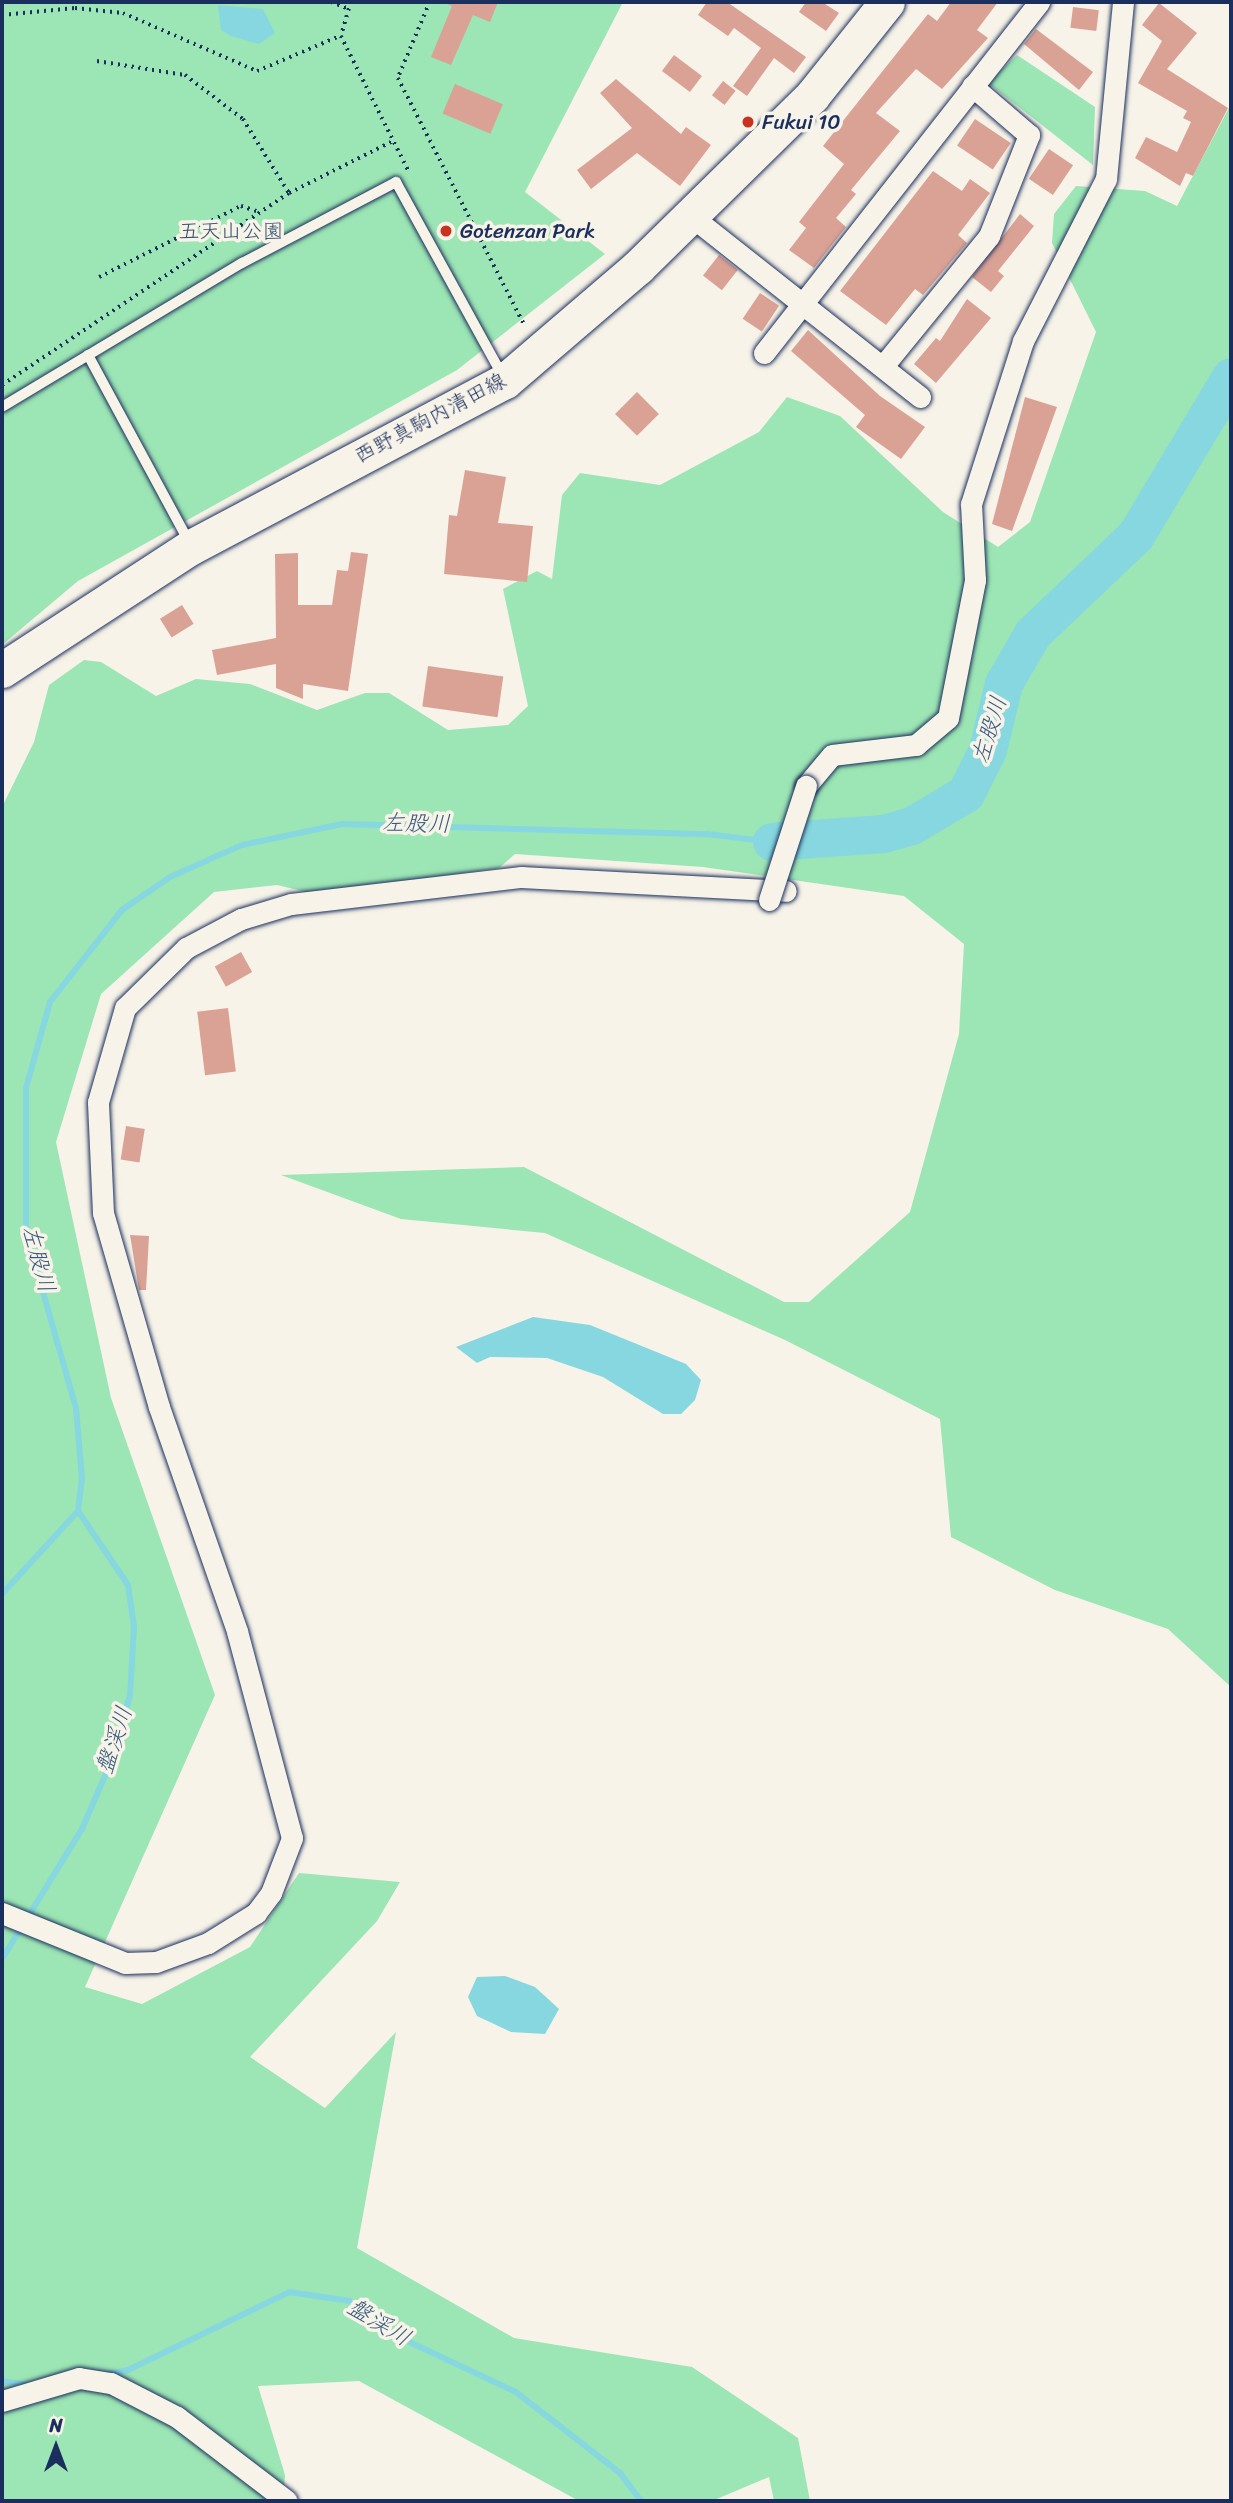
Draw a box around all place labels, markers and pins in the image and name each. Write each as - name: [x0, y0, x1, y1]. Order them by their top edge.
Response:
- place label: Fukui 10: [762, 109, 841, 135]
- marker: Fukui 10: [740, 114, 756, 130]
- place label: Gotenzan Park: [460, 218, 595, 244]
- marker: Gotenzan Park: [438, 223, 454, 239]

